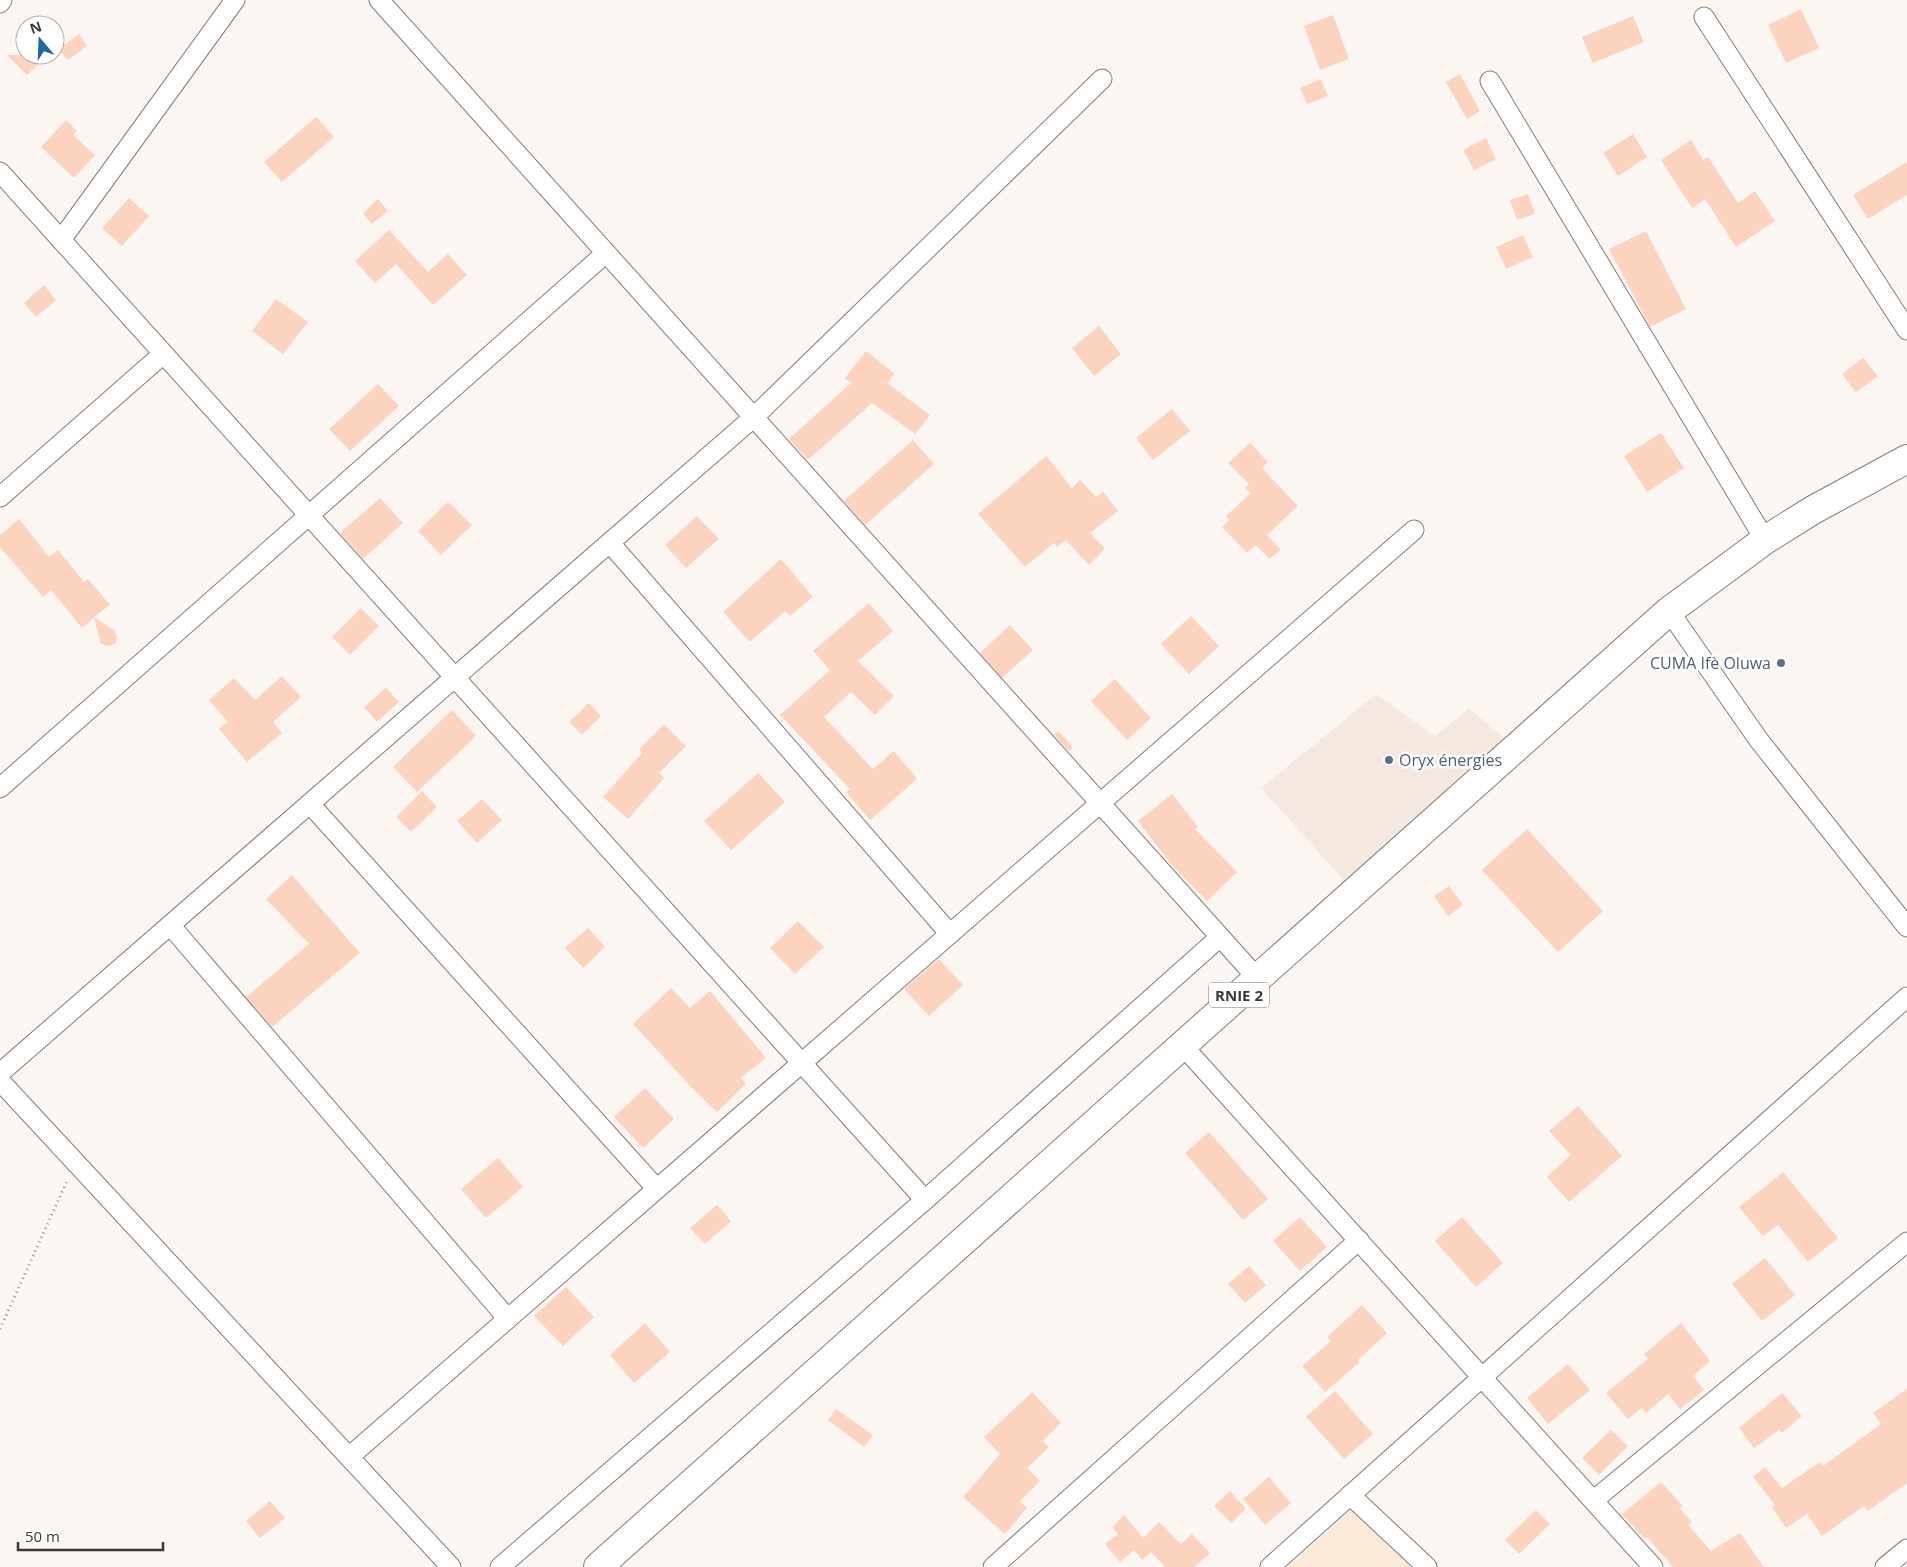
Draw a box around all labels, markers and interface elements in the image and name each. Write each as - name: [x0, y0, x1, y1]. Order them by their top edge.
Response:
- north arrow: [15, 15, 65, 65]
- text: N: [27, 16, 44, 38]
- place label: CUMA Ifè Oluwa: [1650, 652, 1771, 674]
- marker: CUMA Ifè Oluwa: [1775, 657, 1787, 669]
- place label: Oryx énergies: [1399, 749, 1502, 771]
- marker: Oryx énergies: [1383, 754, 1395, 766]
- road number: RNIE 2: [1209, 982, 1269, 1008]
- scale bar: [18, 1520, 162, 1552]
- text: 50 m: [25, 1526, 60, 1546]

